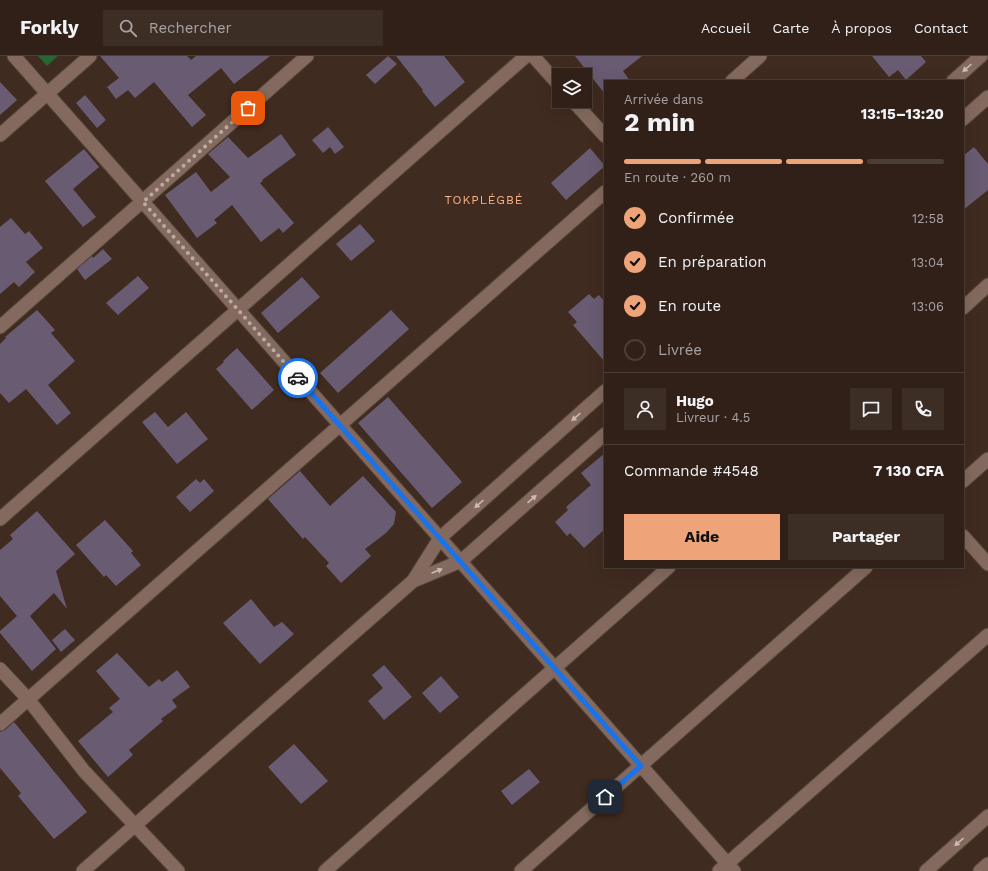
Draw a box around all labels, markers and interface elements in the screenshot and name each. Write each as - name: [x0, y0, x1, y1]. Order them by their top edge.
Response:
- search box: [103, 10, 383, 46]
- text: Forkly: [20, 16, 79, 39]
- icon: search: [117, 17, 139, 39]
- text: Rechercher: [149, 19, 232, 37]
- text: Accueil: [701, 20, 750, 36]
- text: Carte: [772, 20, 809, 36]
- text: À propos: [831, 20, 892, 36]
- text: Contact: [914, 20, 968, 36]
- one-way arrow: [962, 64, 973, 73]
- map controls: [552, 68, 592, 108]
- button: layers: [552, 68, 592, 108]
- pin: [231, 91, 265, 125]
- text: Arrivée dans: [624, 92, 703, 107]
- icon: bag: [237, 97, 259, 119]
- text: 13:15–13:20: [861, 105, 944, 123]
- text: 2 min: [624, 107, 695, 137]
- text: En route · 260 m: [624, 170, 731, 185]
- district label: TOKPLÉGBÉ: [445, 193, 524, 207]
- icon: check: [624, 207, 646, 229]
- text: Confirmée: [658, 209, 734, 227]
- text: 12:58: [912, 211, 944, 226]
- icon: check: [624, 251, 646, 273]
- text: En préparation: [658, 253, 766, 271]
- text: 13:04: [911, 255, 944, 270]
- icon: check: [624, 295, 646, 317]
- text: En route: [658, 297, 721, 315]
- text: 13:06: [912, 299, 944, 314]
- text: Livrée: [658, 341, 702, 359]
- courier: [278, 358, 318, 398]
- icon: car: [287, 367, 309, 389]
- button: person: [624, 388, 666, 430]
- button: chat: [850, 388, 892, 430]
- button: phone: [902, 388, 944, 430]
- text: Hugo: [676, 392, 714, 410]
- text: Livreur · 4.5: [676, 410, 750, 425]
- one-way arrow: [571, 413, 581, 422]
- text: Commande #4548: [624, 462, 759, 480]
- text: 7 130 CFA: [873, 462, 944, 480]
- one-way arrow: [527, 494, 537, 503]
- one-way arrow: [474, 499, 484, 509]
- button: Aide: [624, 514, 780, 560]
- button: Partager: [788, 514, 944, 560]
- one-way arrow: [431, 568, 443, 574]
- pin: [588, 780, 622, 814]
- icon: home: [594, 786, 616, 808]
- one-way arrow: [954, 837, 964, 847]

